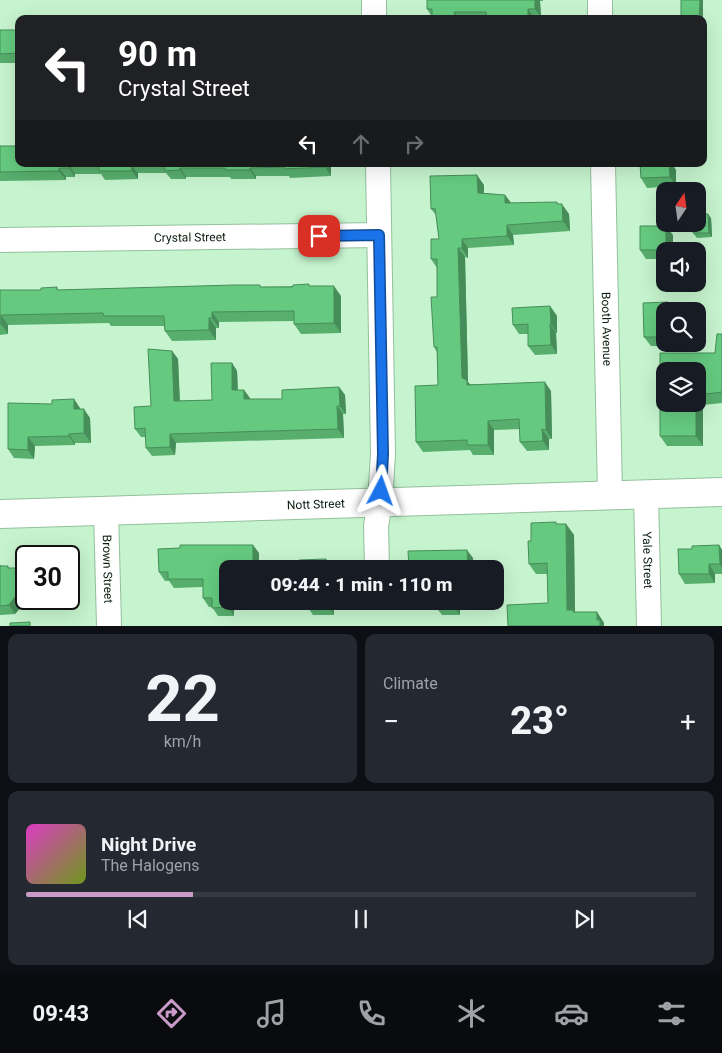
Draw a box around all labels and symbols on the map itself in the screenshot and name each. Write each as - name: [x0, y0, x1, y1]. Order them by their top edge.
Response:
- north arrow: [656, 182, 706, 232]
- pin: [298, 215, 340, 257]
- street label: Crystal Street: [154, 230, 226, 245]
- street label: Booth Avenue: [599, 292, 614, 366]
- position arrow: [354, 464, 406, 516]
- street label: Nott Street: [287, 496, 345, 512]
- street label: Yale Street: [640, 531, 655, 589]
- street label: Brown Street: [100, 534, 115, 604]
- speed limit sign: 30: [15, 545, 80, 610]

